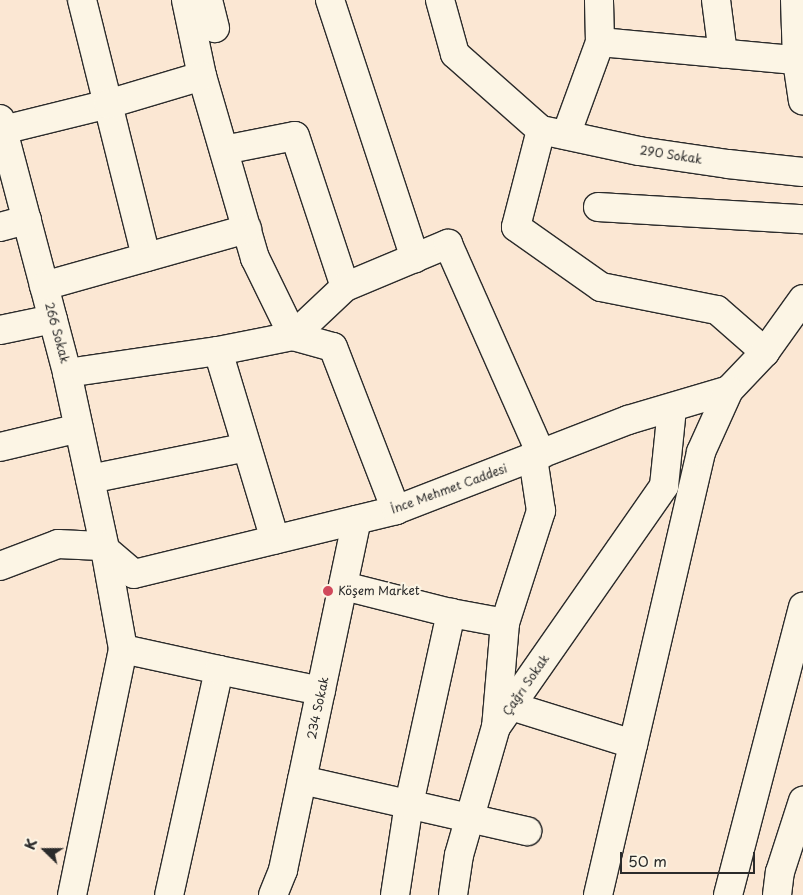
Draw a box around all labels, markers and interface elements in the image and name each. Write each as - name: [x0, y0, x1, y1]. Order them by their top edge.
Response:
- street label: 290 Sokak: [638, 143, 704, 167]
- street label: 266 Sokak: [42, 300, 72, 366]
- street label: İnce Mehmet Caddesi: [388, 461, 510, 517]
- place label: Köşem Market: [338, 584, 421, 598]
- marker: Köşem Market: [322, 585, 334, 597]
- street label: Çağrı Sokak: [499, 651, 553, 719]
- street label: 234 Sokak: [304, 675, 332, 741]
- north arrow: [20, 825, 70, 875]
- text: K: [19, 836, 42, 853]
- scale bar: [623, 842, 758, 874]
- text: 50 m: [628, 849, 667, 872]

